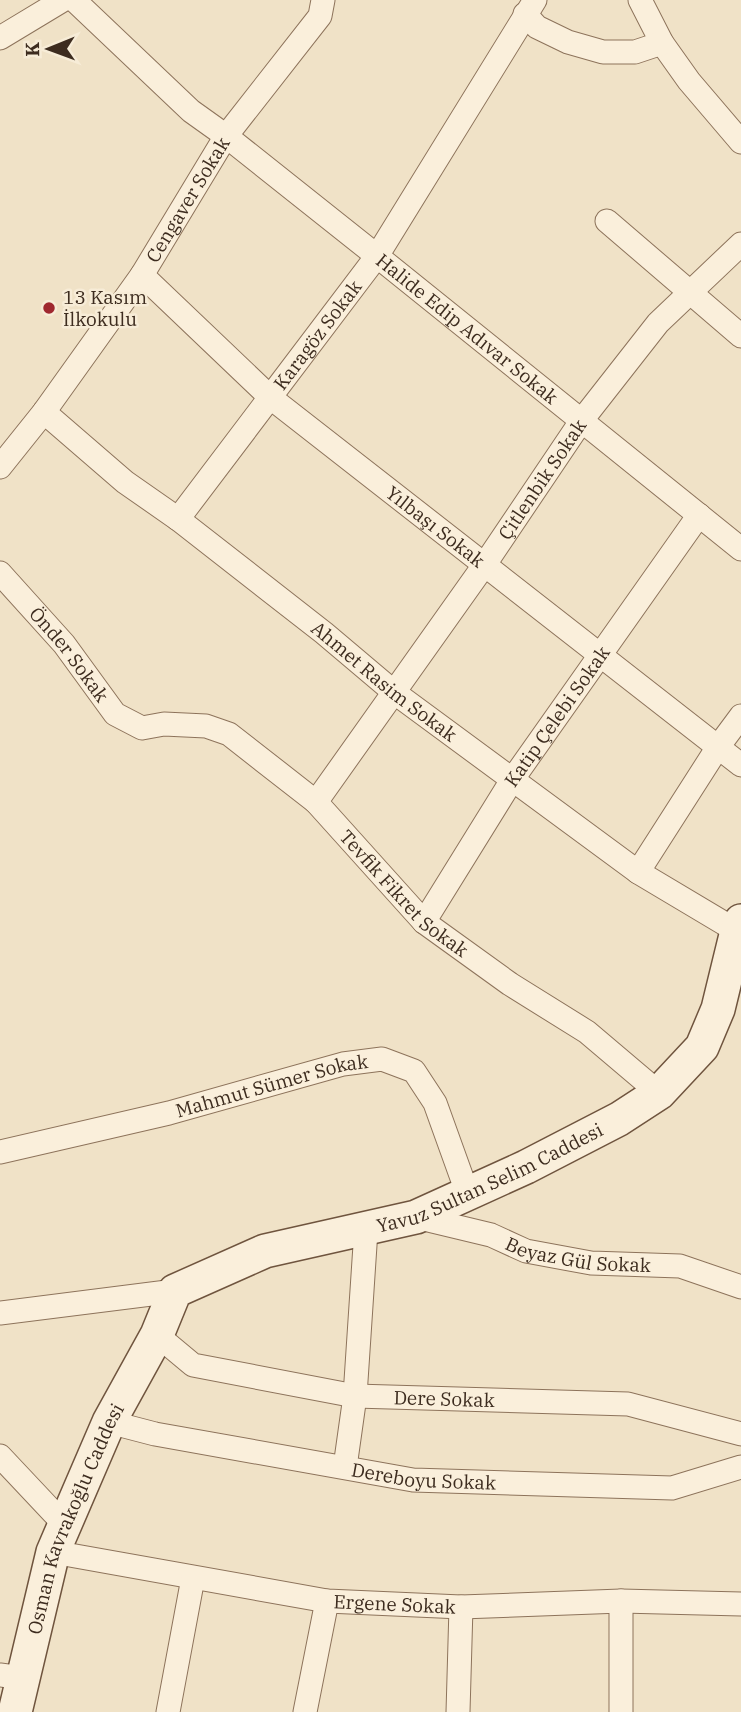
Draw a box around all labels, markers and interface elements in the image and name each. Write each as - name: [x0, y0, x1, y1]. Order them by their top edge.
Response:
- north arrow: [14, 14, 84, 84]
- text: K: [20, 41, 44, 57]
- street label: Cengaver Sokak: [140, 132, 235, 267]
- street label: Halide Edip Adıvar Sokak: [371, 248, 563, 409]
- street label: Karagöz Sokak: [268, 275, 367, 394]
- place label: 13 Kasım İlkokulu: [63, 285, 147, 331]
- marker: 13 Kasım İlkokulu: [41, 300, 57, 316]
- street label: Çitlenbik Sokak: [493, 414, 591, 544]
- street label: Yılbaşı Sokak: [381, 480, 490, 573]
- street label: Önder Sokak: [24, 602, 114, 707]
- street label: Ahmet Rasim Sokak: [307, 616, 462, 747]
- street label: Katip Çelebi Sokak: [499, 641, 615, 791]
- street label: Tevfik Fikret Sokak: [335, 825, 473, 962]
- street label: Mahmut Sümer Sokak: [173, 1049, 369, 1123]
- street label: Yavuz Sultan Selim Caddesi: [374, 1117, 607, 1238]
- street label: Beyaz Gül Sokak: [502, 1231, 651, 1277]
- street label: Dere Sokak: [393, 1385, 495, 1412]
- street label: Osman Kavrakoğlu Caddesi: [22, 1399, 129, 1637]
- street label: Dereboyu Sokak: [350, 1457, 496, 1495]
- street label: Ergene Sokak: [333, 1589, 456, 1619]

